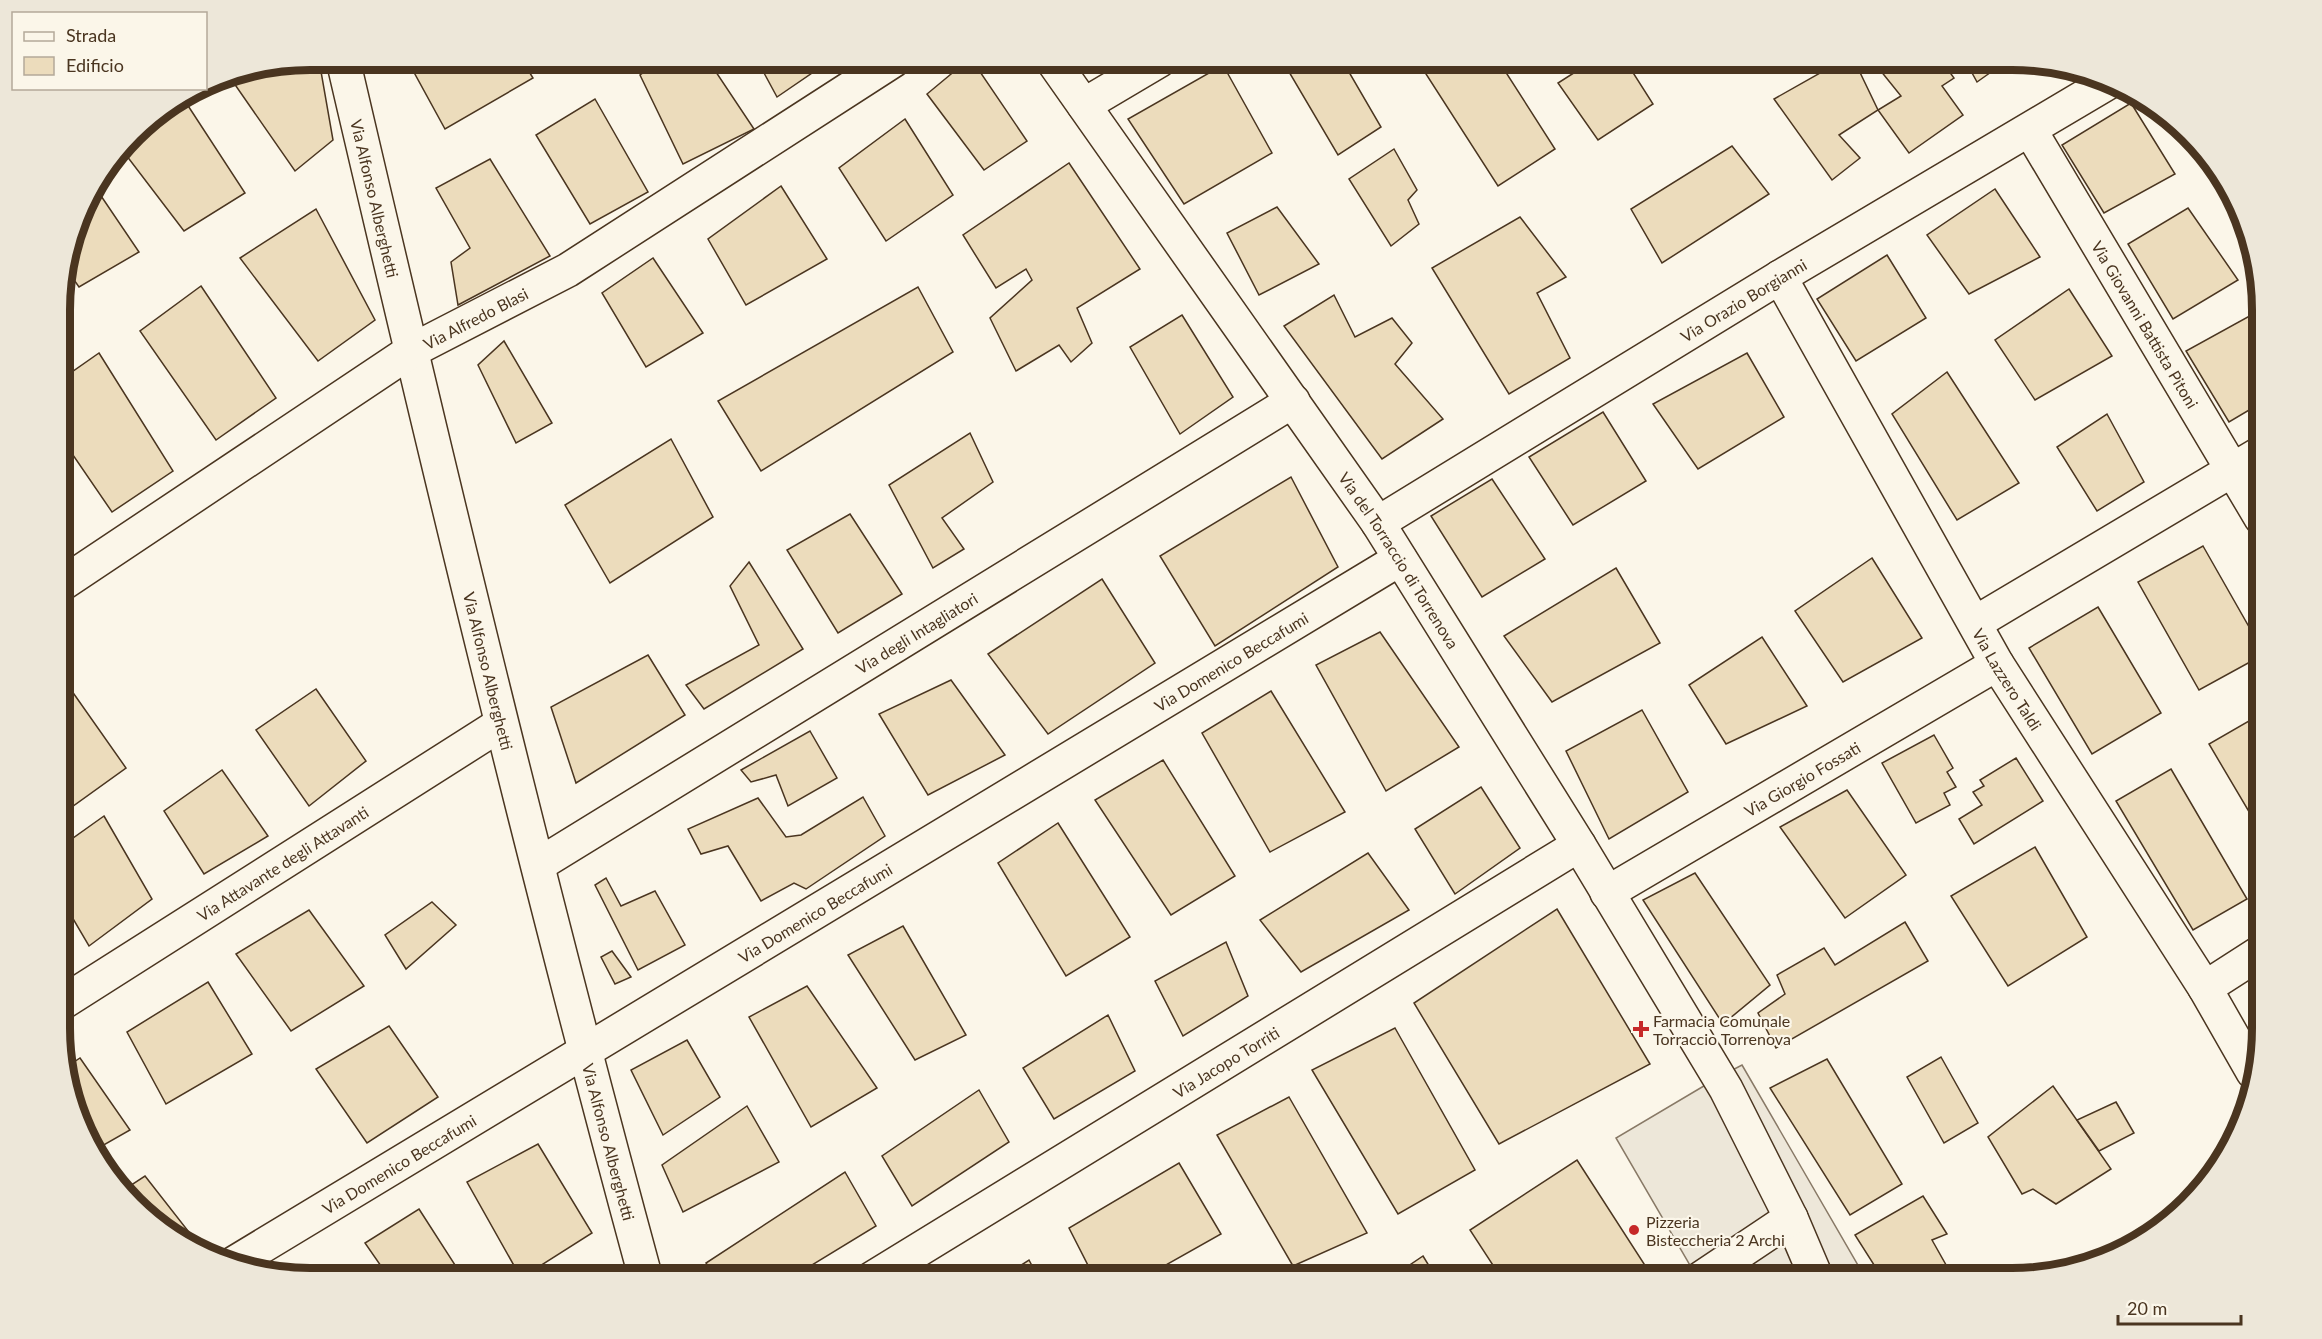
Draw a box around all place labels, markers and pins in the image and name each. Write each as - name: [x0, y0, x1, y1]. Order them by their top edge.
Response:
- place label: Farmacia Comunale Torraccio Torrenova: [1653, 1011, 1791, 1048]
- marker: Farmacia Comunale Torraccio Torrenova: [1634, 1022, 1648, 1036]
- place label: Pizzeria Bisteccheria 2 Archi: [1646, 1212, 1785, 1249]
- marker: Pizzeria Bisteccheria 2 Archi: [1627, 1223, 1641, 1237]

